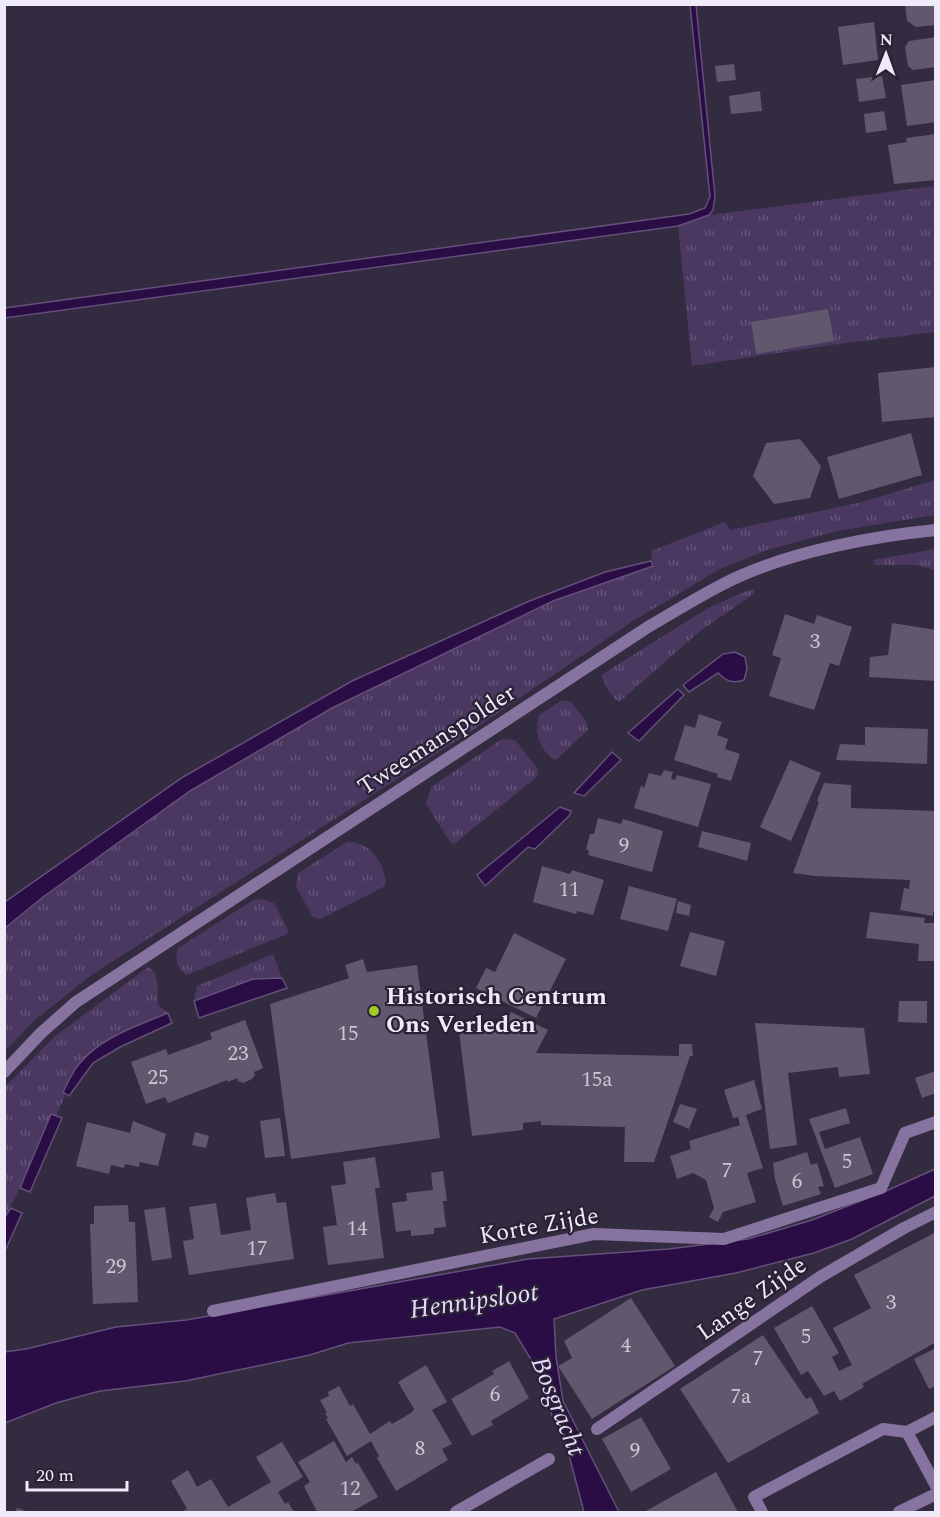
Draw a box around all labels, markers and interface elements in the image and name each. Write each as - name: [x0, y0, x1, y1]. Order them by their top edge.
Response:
- north arrow: [856, 24, 916, 84]
- text: N: [880, 28, 893, 52]
- house number: 3: [810, 626, 821, 658]
- street label: Tweemanspolder: [351, 675, 523, 805]
- house number: 9: [619, 830, 629, 862]
- house number: 11: [559, 874, 580, 906]
- place label: Historisch Centrum Ons Verleden: [386, 979, 607, 1043]
- marker: Historisch Centrum Ons Verleden: [367, 1004, 381, 1018]
- house number: 15: [338, 1018, 359, 1050]
- house number: 23: [228, 1038, 249, 1070]
- house number: 25: [148, 1062, 169, 1094]
- house number: 15a: [581, 1064, 613, 1096]
- house number: 5: [842, 1146, 852, 1178]
- house number: 7: [722, 1155, 732, 1187]
- house number: 6: [792, 1166, 802, 1198]
- street label: Korte Zijde: [476, 1198, 602, 1254]
- house number: 14: [347, 1213, 368, 1245]
- house number: 17: [247, 1233, 268, 1265]
- street label: Lange Zijde: [690, 1248, 814, 1350]
- house number: 29: [106, 1251, 127, 1283]
- water label: Hennipsloot: [407, 1272, 542, 1330]
- house number: 3: [886, 1287, 897, 1319]
- house number: 5: [801, 1321, 811, 1353]
- house number: 4: [621, 1330, 632, 1362]
- house number: 7: [753, 1343, 763, 1375]
- water label: Bosgracht: [520, 1350, 596, 1463]
- house number: 6: [490, 1379, 500, 1411]
- house number: 7a: [731, 1381, 752, 1413]
- house number: 8: [415, 1433, 425, 1465]
- house number: 9: [630, 1435, 640, 1467]
- scale bar: [27, 1454, 128, 1492]
- text: 20 m: [36, 1462, 74, 1489]
- house number: 12: [340, 1473, 361, 1505]

